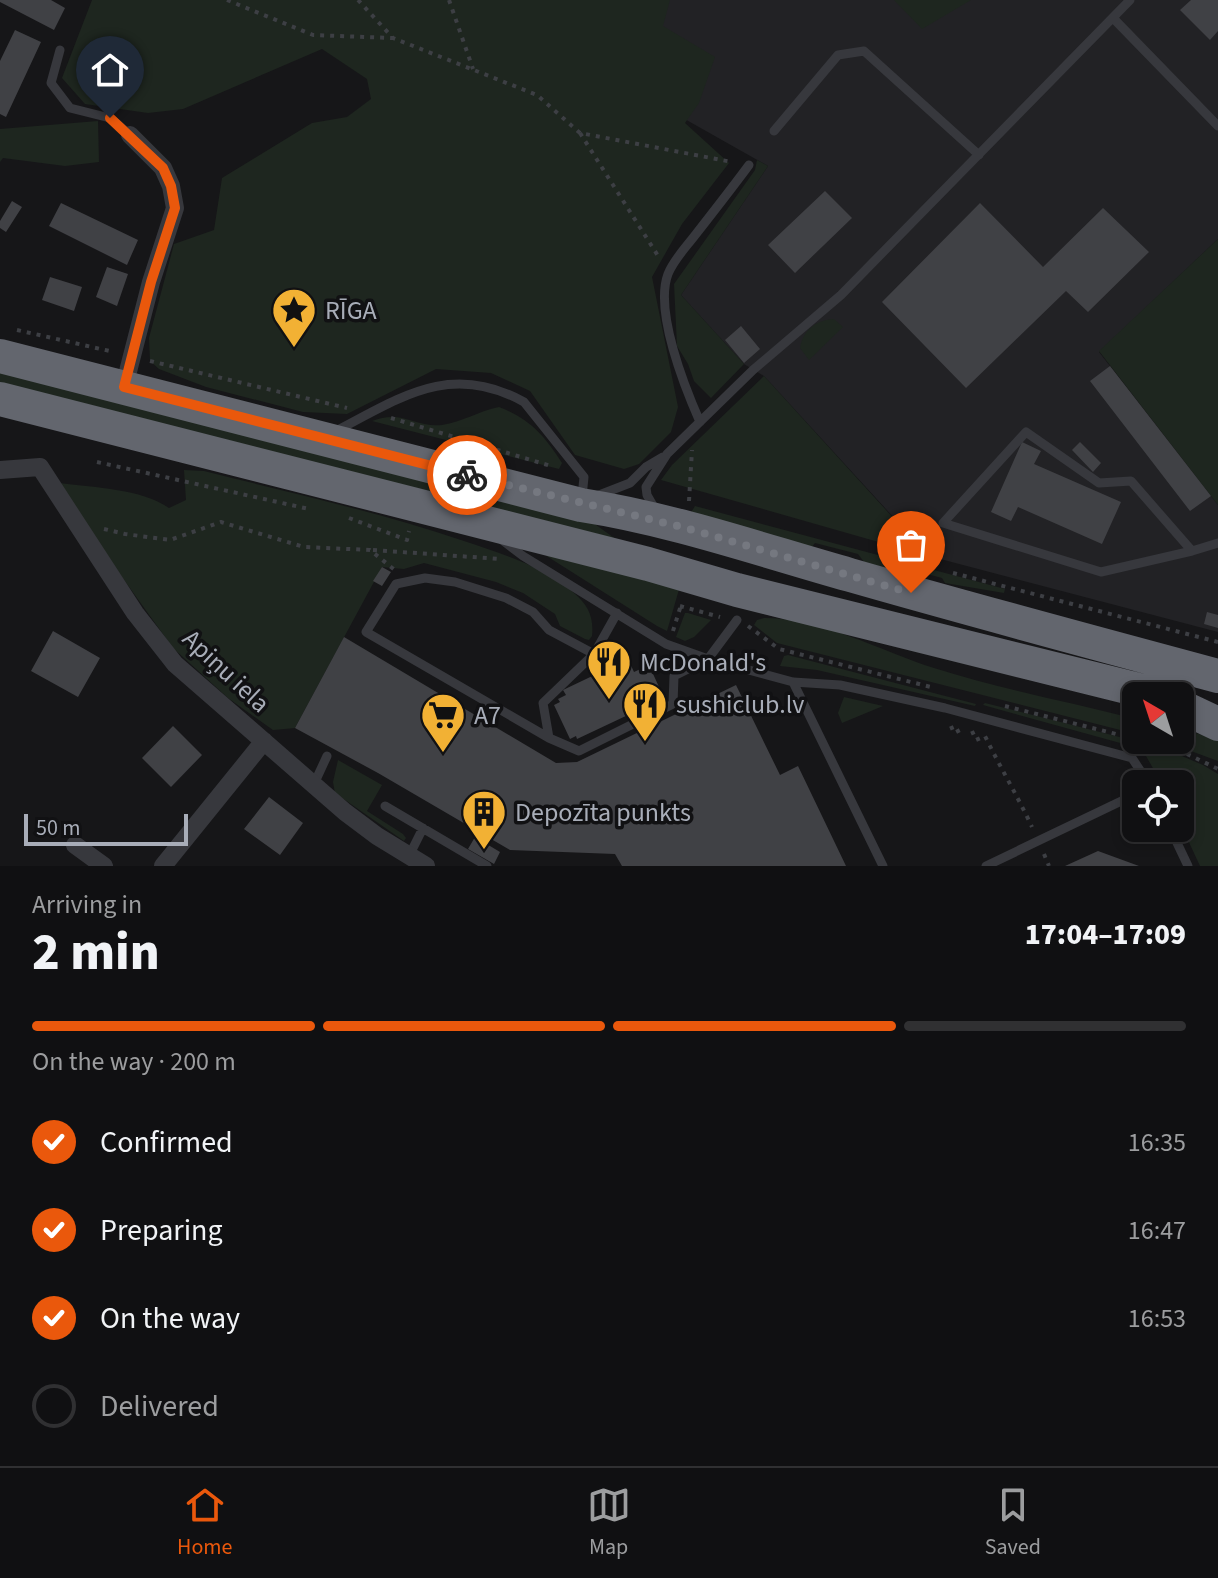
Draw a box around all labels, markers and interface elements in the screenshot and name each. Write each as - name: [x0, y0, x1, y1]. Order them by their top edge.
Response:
- pin: [76, 36, 144, 118]
- icon: home: [88, 48, 132, 92]
- place icon: RĪGA: [270, 286, 318, 349]
- place label: RĪGA: [325, 292, 378, 329]
- courier: [427, 435, 507, 515]
- icon: bike: [445, 453, 489, 497]
- pin: [877, 511, 945, 593]
- icon: bag: [889, 523, 933, 567]
- street label: Apiņu iela: [174, 621, 278, 721]
- restaurant icon: McDonald's: [585, 638, 633, 701]
- place label: McDonald's: [640, 644, 766, 681]
- restaurant icon: sushiclub.lv: [621, 680, 669, 743]
- north arrow: [1122, 682, 1194, 754]
- map controls: [1122, 682, 1194, 842]
- place label: sushiclub.lv: [676, 686, 804, 723]
- supermarket icon: A7: [419, 691, 467, 754]
- place label: A7: [474, 697, 501, 734]
- button: locate: [1122, 770, 1194, 842]
- building icon: Depozīta punkts: [460, 788, 508, 851]
- place label: Depozīta punkts: [515, 794, 691, 831]
- scale bar: [24, 810, 188, 846]
- text: 50 m: [36, 812, 81, 844]
- text: Arriving in: [32, 886, 142, 923]
- text: 17:04–17:09: [1025, 913, 1186, 956]
- text: 2 min: [32, 916, 160, 990]
- text: On the way · 200 m: [32, 1043, 236, 1080]
- icon: check: [32, 1120, 76, 1164]
- text: Confirmed: [100, 1121, 233, 1164]
- text: 16:35: [1128, 1124, 1186, 1161]
- icon: check: [32, 1208, 76, 1252]
- text: Preparing: [100, 1209, 223, 1252]
- text: 16:47: [1128, 1212, 1186, 1249]
- icon: check: [32, 1296, 76, 1340]
- text: On the way: [100, 1297, 240, 1340]
- text: 16:53: [1128, 1300, 1186, 1337]
- text: Delivered: [100, 1385, 219, 1428]
- tab: Home: [177, 1483, 232, 1563]
- tab: Map: [587, 1483, 631, 1563]
- tab: Saved: [985, 1483, 1041, 1563]

